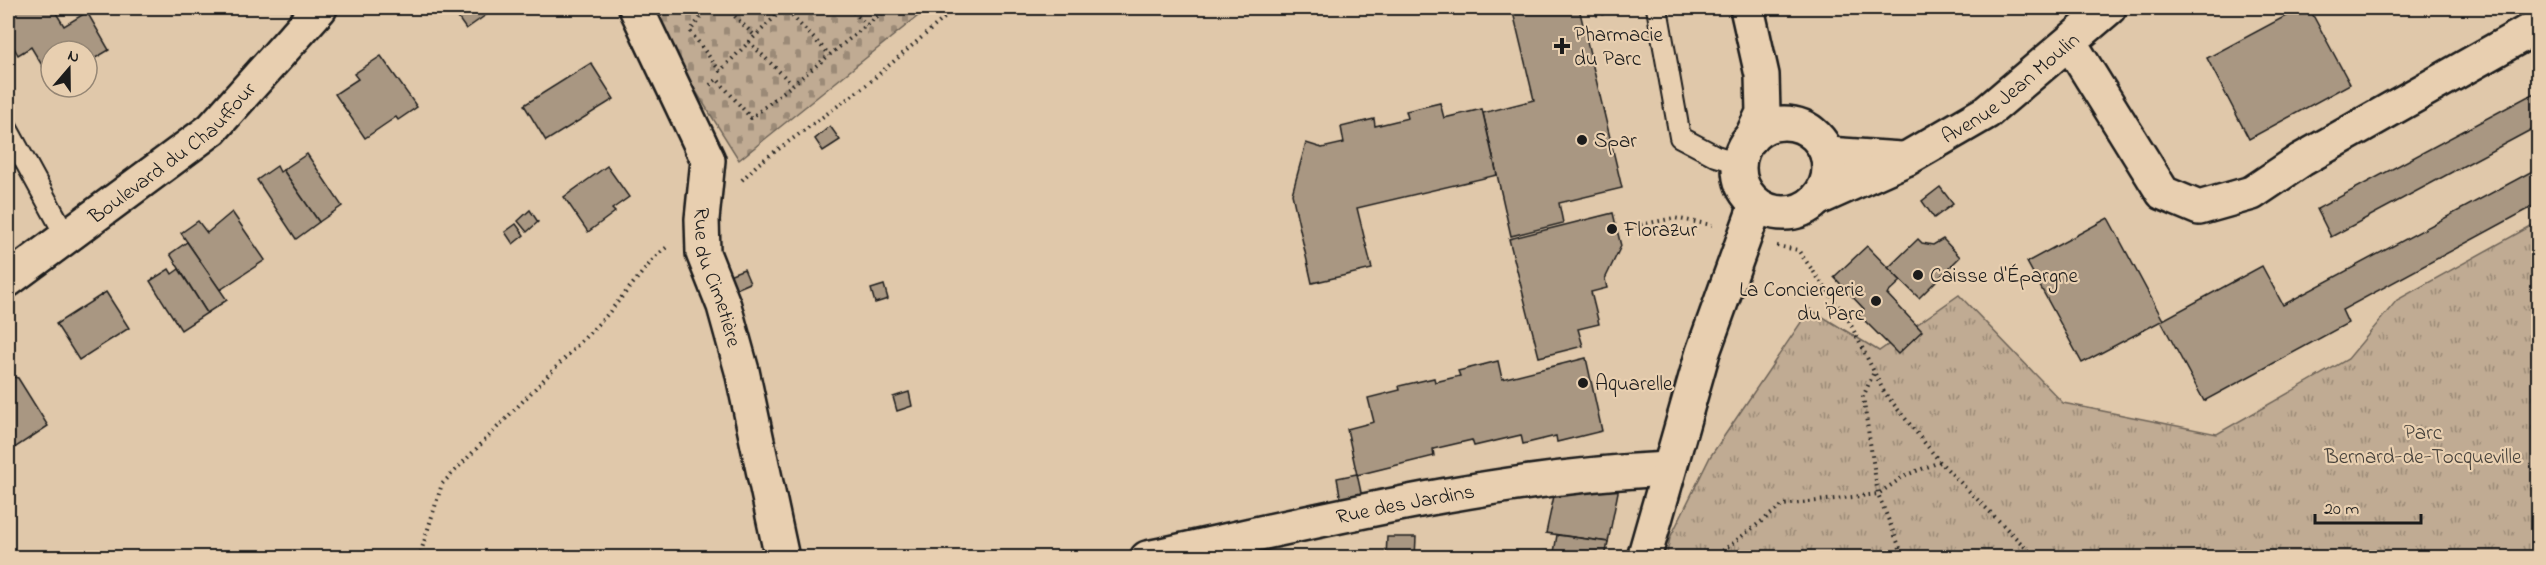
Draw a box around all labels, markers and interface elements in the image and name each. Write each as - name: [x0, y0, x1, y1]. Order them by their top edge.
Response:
- place label: Pharmacie du Parc: [1574, 21, 1663, 75]
- street label: Avenue Jean Moulin: [1936, 26, 2087, 152]
- north arrow: [39, 39, 99, 99]
- marker: Pharmacie du Parc: [1555, 39, 1569, 53]
- text: N: [64, 44, 83, 70]
- street label: Boulevard du Chauffour: [82, 76, 264, 233]
- place label: Spar: [1594, 127, 1637, 157]
- marker: Spar: [1575, 133, 1589, 147]
- street label: Rue du Cimetière: [685, 206, 748, 351]
- place label: Florazur: [1623, 216, 1698, 246]
- marker: Florazur: [1605, 222, 1619, 236]
- place label: Caisse d'Épargne: [1930, 262, 2078, 294]
- marker: Caisse d'Épargne: [1911, 268, 1925, 282]
- place label: La Conciergerie du Parc: [1739, 276, 1865, 330]
- marker: La Conciergerie du Parc: [1869, 294, 1883, 308]
- place label: Aquarelle: [1595, 370, 1673, 400]
- marker: Aquarelle: [1576, 376, 1590, 390]
- park label: Parc Bernard-de-Tocqueville: [2324, 419, 2522, 473]
- street label: Rue des Jardins: [1334, 478, 1477, 533]
- scale bar: [2315, 487, 2422, 525]
- text: 20 m: [2324, 497, 2359, 523]

